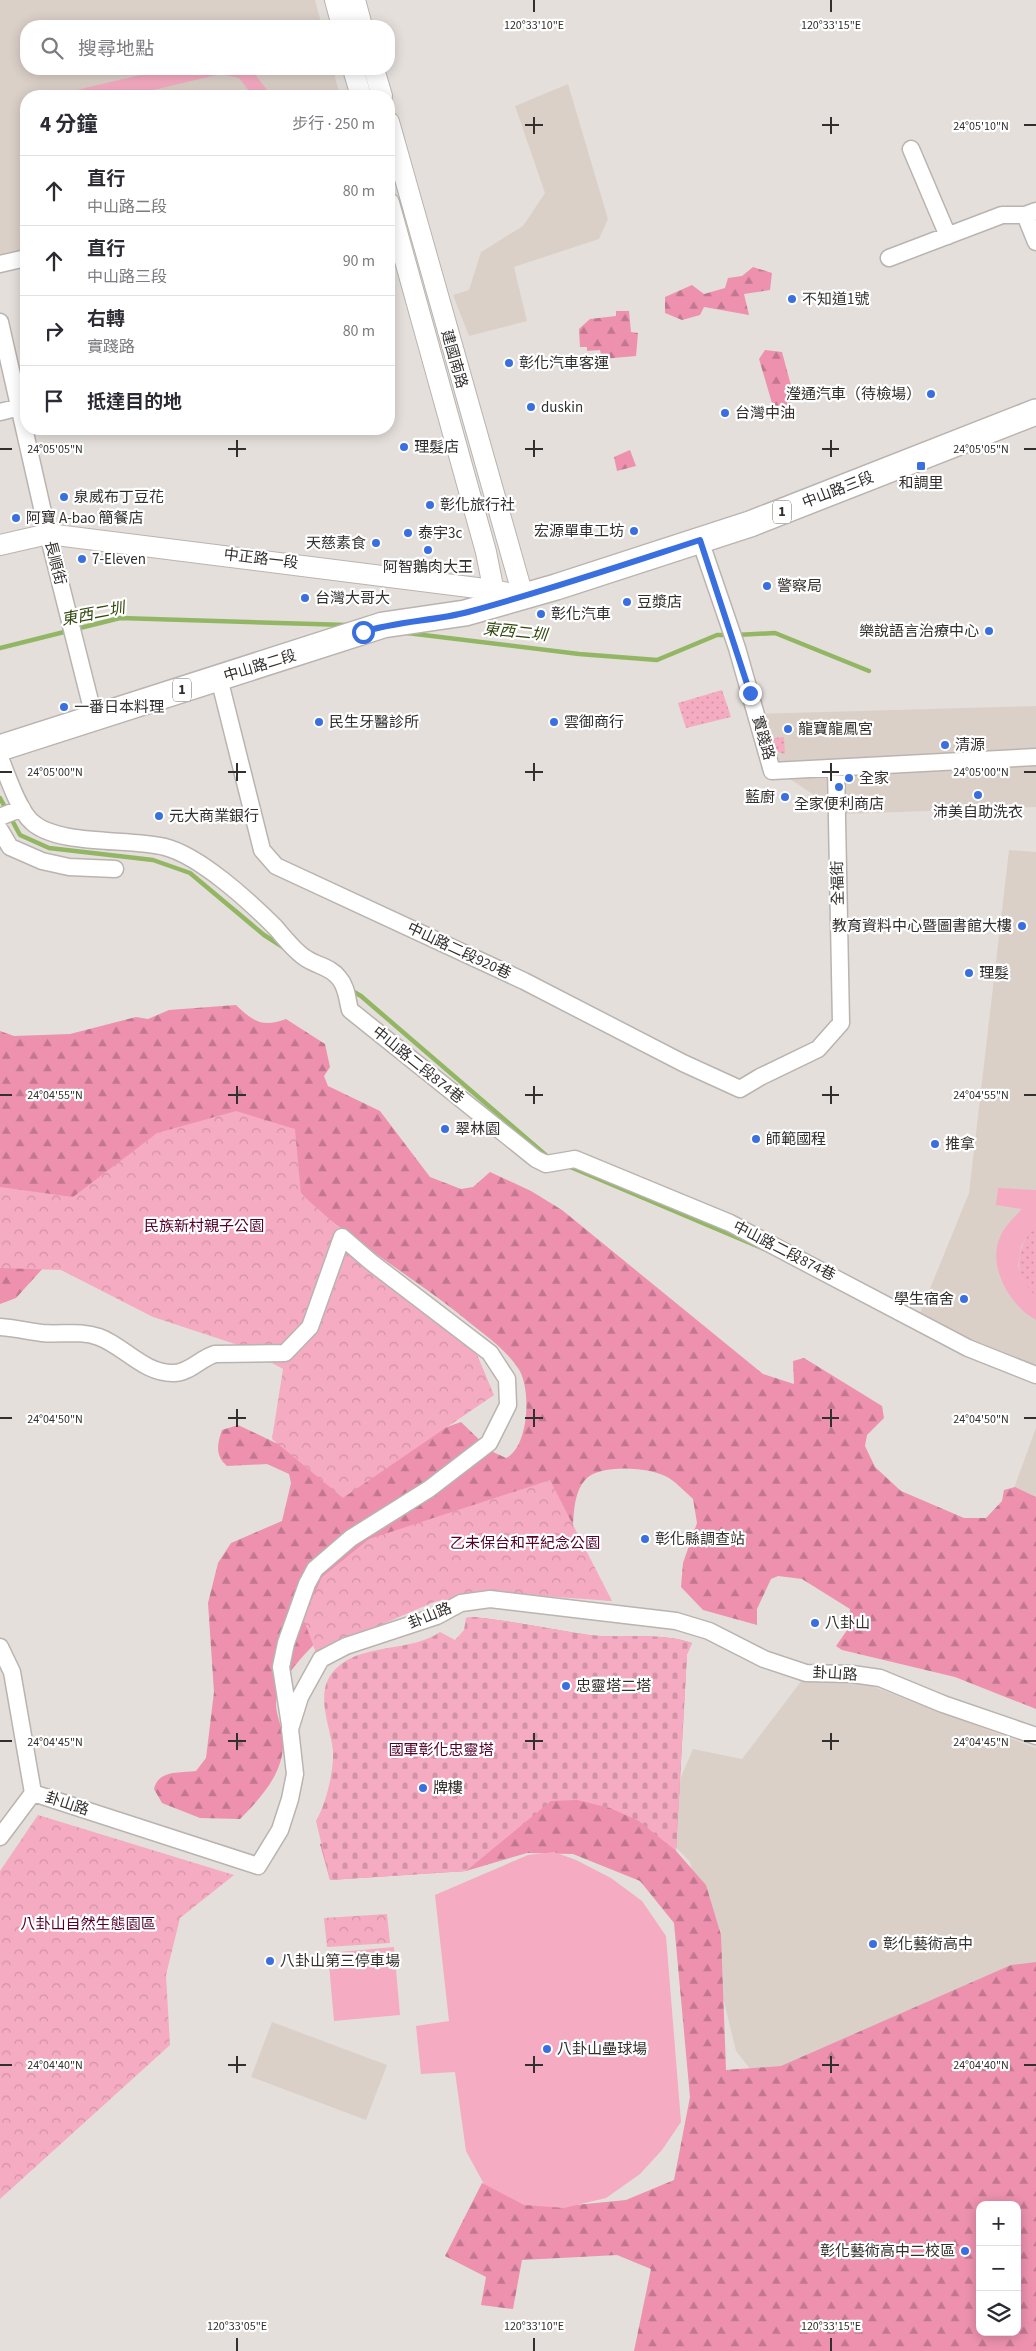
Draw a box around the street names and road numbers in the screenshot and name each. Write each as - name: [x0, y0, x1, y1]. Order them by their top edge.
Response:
- street label: 建國南路: [436, 327, 472, 391]
- street label: 中山路三段: [799, 467, 877, 513]
- road number: 1: [773, 501, 791, 524]
- street label: 長順街: [39, 539, 71, 587]
- street label: 中正路一段: [222, 544, 300, 574]
- street label: 中山路二段: [221, 645, 299, 687]
- road number: 1: [173, 678, 191, 702]
- street label: 實踐路: [747, 713, 779, 763]
- street label: 全福街: [827, 860, 849, 906]
- street label: 中山路二段920巷: [404, 918, 514, 984]
- street label: 中山路二段874巷: [368, 1021, 468, 1109]
- street label: 中山路二段874巷: [729, 1216, 839, 1286]
- street label: 卦山路: [405, 1598, 455, 1634]
- street label: 卦山路: [812, 1662, 858, 1686]
- street label: 卦山路: [42, 1787, 92, 1821]

